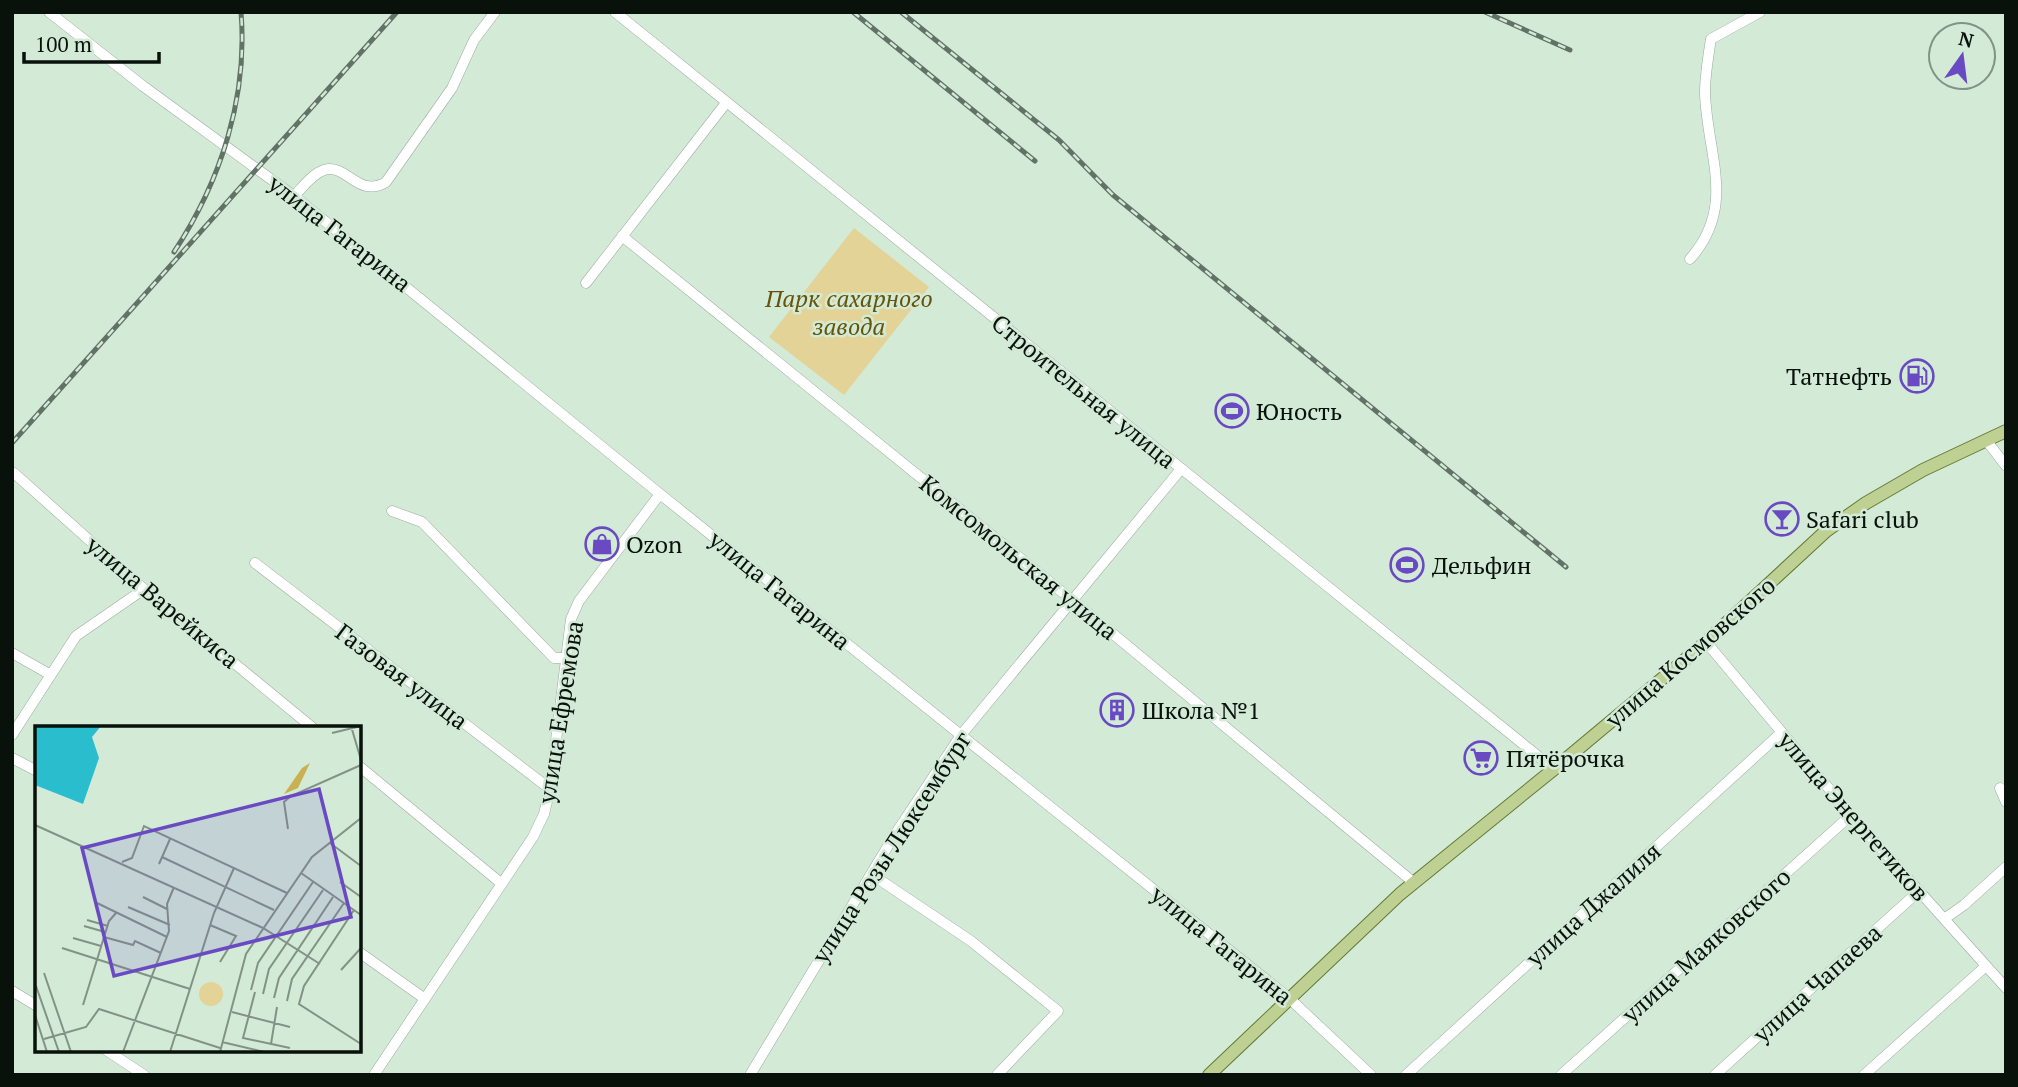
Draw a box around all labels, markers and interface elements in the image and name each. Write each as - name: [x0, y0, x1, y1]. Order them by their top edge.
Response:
- scale bar: [24, 21, 159, 65]
- north arrow: [1927, 21, 1997, 91]
- text: N: [1956, 25, 1977, 53]
- text: 100 m: [35, 30, 92, 58]
- street label: улица Гагарина: [261, 166, 418, 299]
- park label: Парк сахарного завода: [764, 282, 933, 342]
- street label: Строительная улица: [985, 307, 1183, 475]
- fuel station icon: Татнефть: [1898, 357, 1936, 395]
- place label: Татнефть: [1786, 360, 1892, 392]
- sports icon: Юность: [1213, 392, 1251, 430]
- place label: Юность: [1256, 395, 1342, 427]
- street label: Комсомольская улица: [913, 467, 1125, 647]
- bar icon: Safari club: [1763, 500, 1801, 538]
- place label: Safari club: [1806, 503, 1919, 535]
- street label: улица Гагарина: [702, 522, 857, 657]
- shop icon: Ozon: [583, 525, 621, 563]
- street label: улица Варейкиса: [79, 528, 246, 675]
- place label: Ozon: [626, 528, 682, 560]
- sports icon: Дельфин: [1388, 546, 1426, 584]
- place label: Дельфин: [1432, 549, 1531, 581]
- street label: улица Космовского: [1597, 569, 1782, 735]
- street label: Газовая улица: [329, 616, 475, 736]
- street label: улица Ефремова: [530, 618, 590, 807]
- building icon: Школа №1: [1098, 691, 1136, 729]
- place label: Школа №1: [1142, 694, 1261, 726]
- street label: улица Энергетиков: [1771, 724, 1937, 908]
- street label: улица Розы Люксембург: [803, 725, 978, 970]
- inset map: [35, 726, 360, 1052]
- supermarket icon: Пятёрочка: [1462, 739, 1500, 777]
- place label: Пятёрочка: [1506, 742, 1625, 774]
- street label: улица Джалиля: [1518, 835, 1667, 974]
- street label: улица Маяковского: [1614, 861, 1797, 1030]
- street label: улица Гагарина: [1144, 877, 1299, 1012]
- street label: улица Чапаева: [1745, 917, 1888, 1050]

